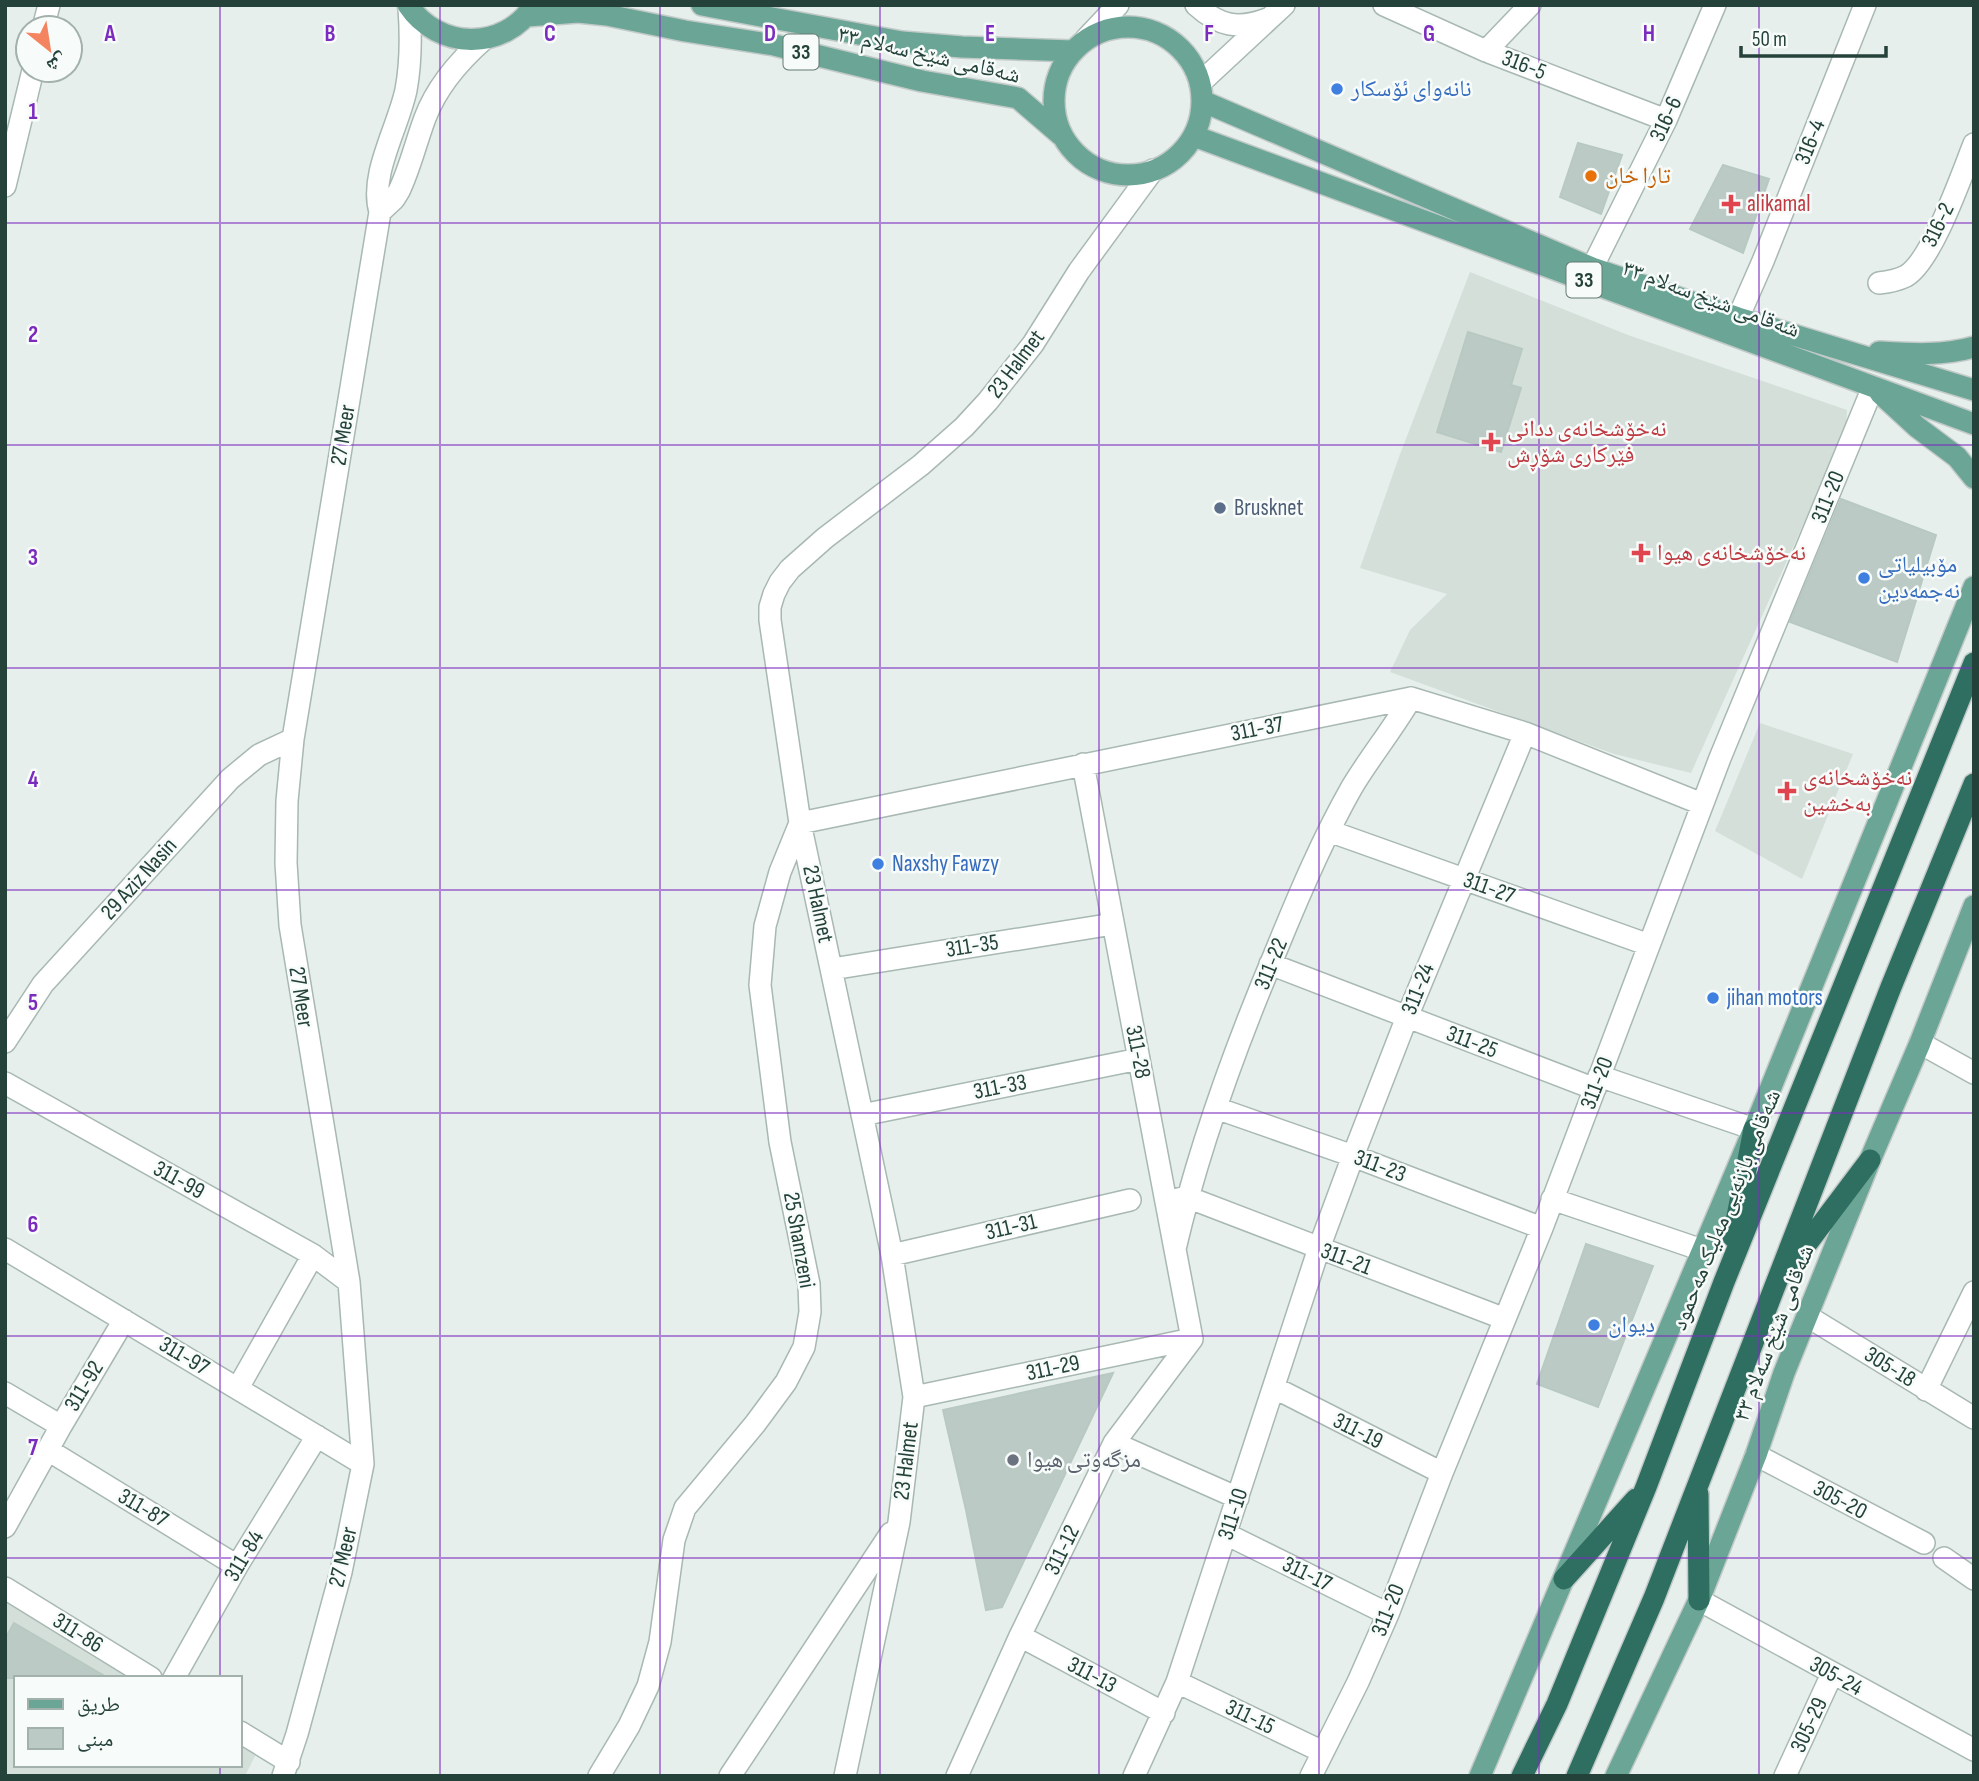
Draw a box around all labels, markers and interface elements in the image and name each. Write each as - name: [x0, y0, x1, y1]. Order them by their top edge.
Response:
- north arrow: [14, 14, 84, 84]
- scale bar: [1741, 14, 1886, 58]
- text: A: [104, 20, 117, 48]
- text: B: [325, 20, 336, 48]
- text: C: [544, 20, 556, 48]
- text: D: [764, 20, 776, 48]
- street label: شەقامی شێخ سەلام ٣٣: [835, 20, 1023, 91]
- text: E: [985, 20, 995, 48]
- text: F: [1204, 20, 1214, 48]
- text: G: [1423, 20, 1435, 48]
- text: H: [1643, 20, 1655, 48]
- text: 50 m: [1752, 27, 1787, 52]
- road number: 33: [784, 34, 818, 70]
- street label: 316-5: [1498, 44, 1550, 86]
- text: ش: [42, 47, 71, 77]
- place label: نانەوای ئۆسکار: [1350, 75, 1471, 103]
- marker: نانەوای ئۆسکار: [1329, 81, 1345, 97]
- street label: 316-6: [1644, 92, 1688, 146]
- text: 1: [28, 98, 38, 126]
- street label: 316-4: [1788, 115, 1832, 168]
- place label: تارا خان: [1605, 162, 1671, 190]
- marker: تارا خان: [1583, 168, 1599, 184]
- place label: alikamal: [1747, 190, 1810, 218]
- marker: alikamal: [1721, 194, 1741, 214]
- street label: 316-2: [1915, 198, 1961, 252]
- street label: شەقامی شێخ سەلام ٣٣: [1618, 254, 1803, 345]
- road number: 33: [1566, 262, 1602, 298]
- text: 2: [28, 321, 38, 349]
- street label: 23 Halmet: [981, 324, 1051, 404]
- street label: 27 Meer: [324, 402, 362, 467]
- place label: نەخۆشخانەی ددانی فێرکاری شۆڕش: [1507, 415, 1667, 472]
- marker: نەخۆشخانەی ددانی فێرکاری شۆڕش: [1481, 432, 1501, 452]
- street label: 311-20: [1805, 467, 1851, 527]
- place label: Brusknet: [1234, 494, 1304, 522]
- marker: Brusknet: [1212, 500, 1228, 516]
- place label: نەخۆشخانەی هیوا: [1657, 539, 1806, 567]
- marker: نەخۆشخانەی هیوا: [1631, 543, 1651, 563]
- text: 3: [28, 544, 38, 572]
- place label: مۆبیلیاتی نەجمەدین: [1878, 551, 1960, 605]
- marker: مۆبیلیاتی نەجمەدین: [1856, 570, 1872, 586]
- street label: 311-37: [1228, 710, 1286, 748]
- place label: نەخۆشخانەی بەخشین: [1803, 764, 1912, 818]
- text: 4: [28, 766, 39, 794]
- marker: نەخۆشخانەی بەخشین: [1777, 781, 1797, 801]
- street label: 29 Aziz Nasin: [95, 832, 183, 926]
- place label: Naxshy Fawzy: [892, 850, 999, 878]
- marker: Naxshy Fawzy: [870, 856, 886, 872]
- street label: 23 Halmet: [796, 863, 840, 945]
- street label: 311-27: [1459, 866, 1519, 910]
- street label: 311-35: [944, 928, 1000, 964]
- street label: 311-22: [1248, 934, 1294, 994]
- street label: 311-24: [1395, 959, 1441, 1019]
- street label: 27 Meer: [282, 965, 320, 1030]
- place label: jihan motors: [1726, 984, 1823, 1012]
- text: 5: [28, 989, 38, 1017]
- marker: jihan motors: [1705, 990, 1721, 1006]
- street label: 311-25: [1442, 1019, 1502, 1065]
- street label: 311-28: [1119, 1023, 1157, 1081]
- street label: 311-20: [1574, 1053, 1620, 1113]
- street label: 311-33: [971, 1068, 1029, 1106]
- street label: شەقامی بازنەیی مەلیک مەحمود: [1665, 1086, 1787, 1334]
- street label: 311-23: [1350, 1143, 1410, 1189]
- street label: 311-99: [148, 1155, 210, 1205]
- street label: 25 Shamzeni: [777, 1190, 821, 1290]
- street label: 311-31: [983, 1208, 1039, 1246]
- text: 6: [28, 1211, 38, 1239]
- street label: 311-21: [1317, 1237, 1375, 1281]
- street label: شەقامی شێخ سەلام ٣٣: [1728, 1241, 1821, 1425]
- place label: دیوان: [1608, 1311, 1655, 1339]
- marker: دیوان: [1586, 1317, 1602, 1333]
- street label: 311-97: [154, 1330, 214, 1382]
- street label: 305-18: [1859, 1340, 1921, 1394]
- street label: 311-29: [1024, 1349, 1082, 1387]
- street label: 311-92: [58, 1356, 110, 1416]
- street label: 311-19: [1328, 1407, 1388, 1455]
- street label: 23 Halmet: [887, 1420, 925, 1502]
- text: 7: [28, 1434, 38, 1462]
- place label: مزگەوتی هیوا: [1027, 1446, 1141, 1474]
- marker: مزگەوتی هیوا: [1005, 1452, 1021, 1468]
- street label: 305-20: [1808, 1474, 1872, 1526]
- street label: 311-87: [113, 1482, 173, 1534]
- street label: 311-10: [1212, 1485, 1254, 1543]
- street label: 311-12: [1038, 1521, 1086, 1579]
- street label: 27 Meer: [322, 1524, 364, 1590]
- street label: 311-84: [218, 1525, 270, 1587]
- street label: 311-17: [1278, 1550, 1336, 1598]
- street label: 311-20: [1365, 1580, 1411, 1640]
- street label: 311-86: [48, 1607, 108, 1659]
- street label: 311-13: [1063, 1650, 1121, 1700]
- street label: 305-24: [1804, 1650, 1868, 1702]
- legend: [14, 1676, 242, 1767]
- text: طريق: [77, 1692, 120, 1717]
- street label: 311-15: [1221, 1693, 1279, 1741]
- street label: 305-29: [1784, 1693, 1834, 1757]
- text: مبنى: [77, 1727, 113, 1752]

